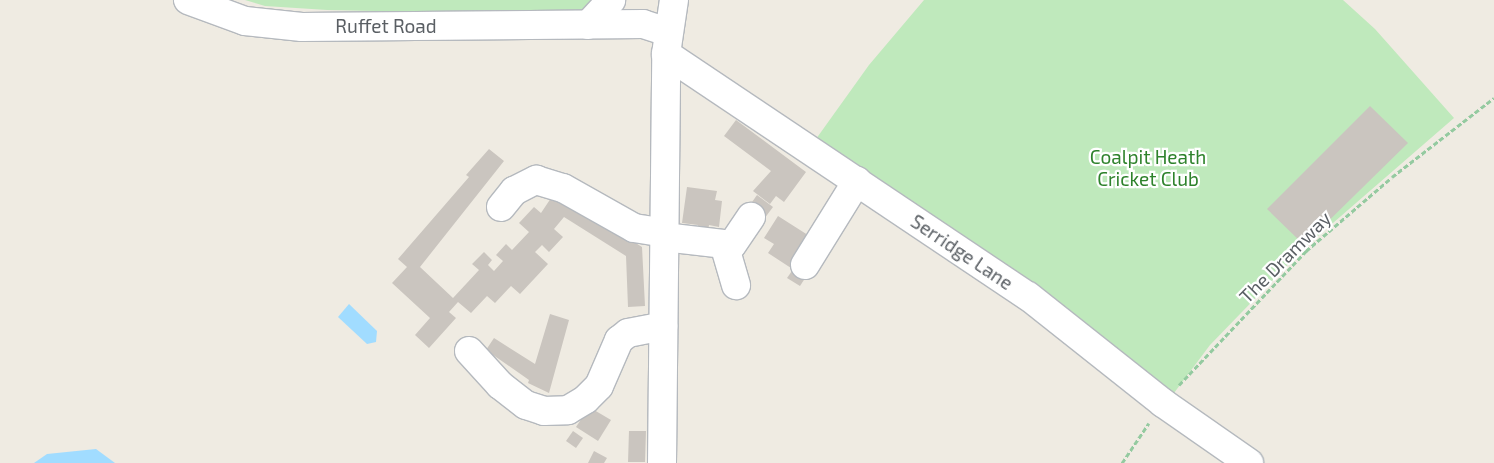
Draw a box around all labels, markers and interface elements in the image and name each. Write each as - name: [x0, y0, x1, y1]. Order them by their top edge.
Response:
- street label: Ruffet Road: [335, 15, 437, 37]
- park label: Coalpit Heath Cricket Club: [1090, 146, 1206, 190]
- street label: The Dramway: [1235, 207, 1335, 307]
- street label: Serridge Lane: [907, 210, 1017, 294]

